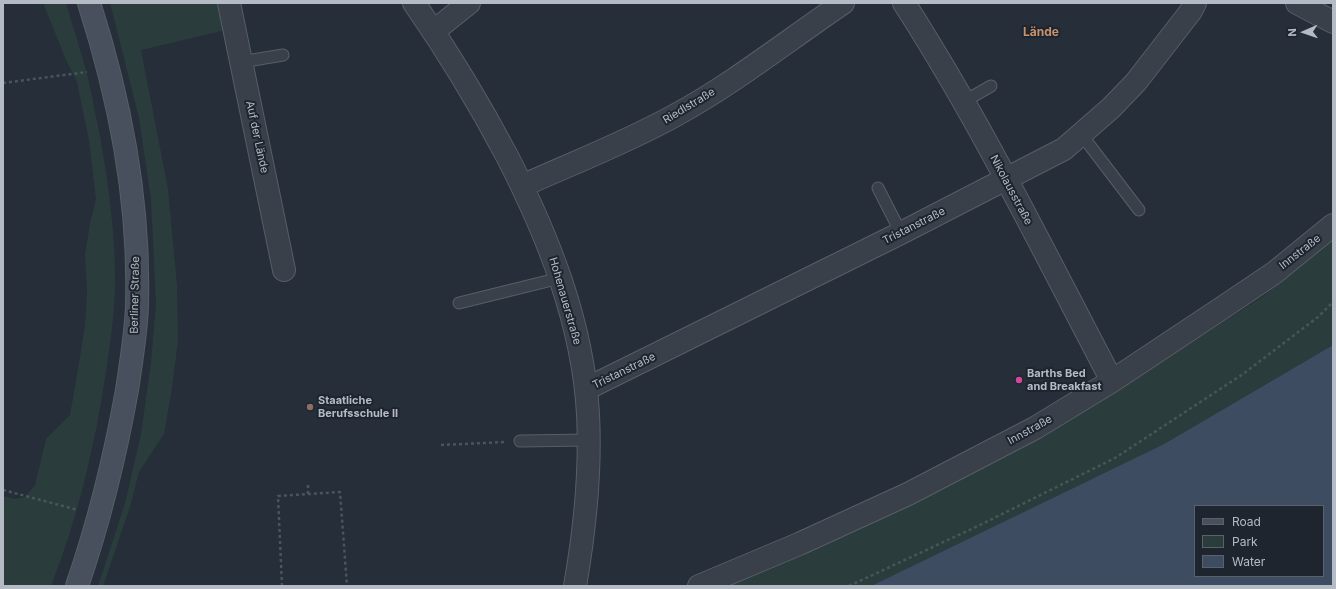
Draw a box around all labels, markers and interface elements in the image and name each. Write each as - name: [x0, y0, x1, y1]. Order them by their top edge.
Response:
- north arrow: [1284, 12, 1324, 52]
- district label: Lände: [1023, 25, 1059, 39]
- text: N: [1285, 28, 1299, 37]
- street label: Riedlstraße: [661, 85, 717, 127]
- street label: Auf der Lände: [243, 100, 271, 174]
- street label: Nikolausstraße: [987, 153, 1035, 227]
- street label: Tristanstraße: [880, 205, 948, 247]
- street label: Innstraße: [1277, 232, 1323, 272]
- street label: Berliner Straße: [128, 256, 142, 334]
- street label: Hohenauerstraße: [546, 256, 584, 346]
- street label: Tristanstraße: [590, 350, 658, 392]
- place label: Barths Bed and Breakfast: [1027, 367, 1101, 393]
- marker: Barths Bed and Breakfast: [1014, 375, 1024, 385]
- place label: Staatliche Berufsschule II: [318, 394, 398, 420]
- marker: Staatliche Berufsschule II: [305, 402, 315, 412]
- street label: Innstraße: [1005, 412, 1055, 448]
- legend: [1194, 505, 1324, 577]
- text: Road: [1232, 514, 1261, 529]
- text: Park: [1232, 534, 1258, 549]
- text: Water: [1232, 554, 1265, 569]

